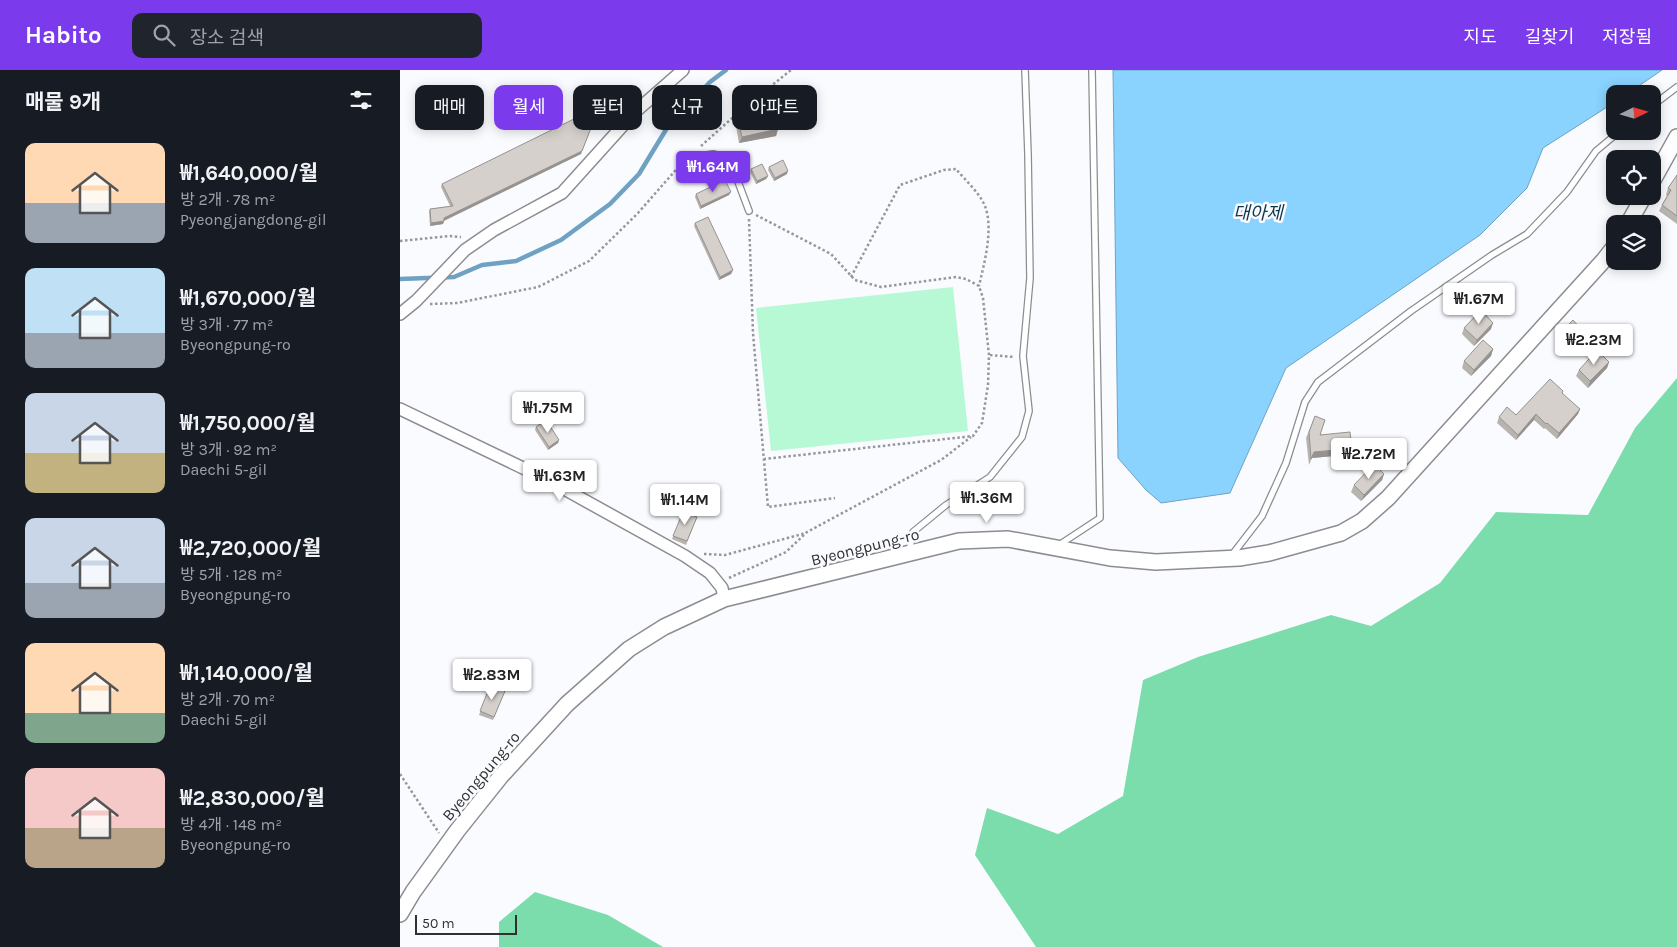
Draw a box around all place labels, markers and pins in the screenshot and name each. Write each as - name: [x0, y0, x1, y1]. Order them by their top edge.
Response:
- pin: ₩1.64M: [672, 150, 754, 193]
- pin: ₩1.67M: [1438, 282, 1520, 325]
- pin: ₩2.23M: [1553, 324, 1635, 366]
- pin: ₩1.75M: [507, 392, 589, 434]
- pin: ₩2.72M: [1328, 438, 1410, 480]
- pin: ₩1.63M: [519, 460, 601, 502]
- pin: ₩1.36M: [946, 482, 1028, 524]
- pin: ₩1.14M: [644, 484, 726, 526]
- pin: ₩2.83M: [451, 658, 533, 701]

